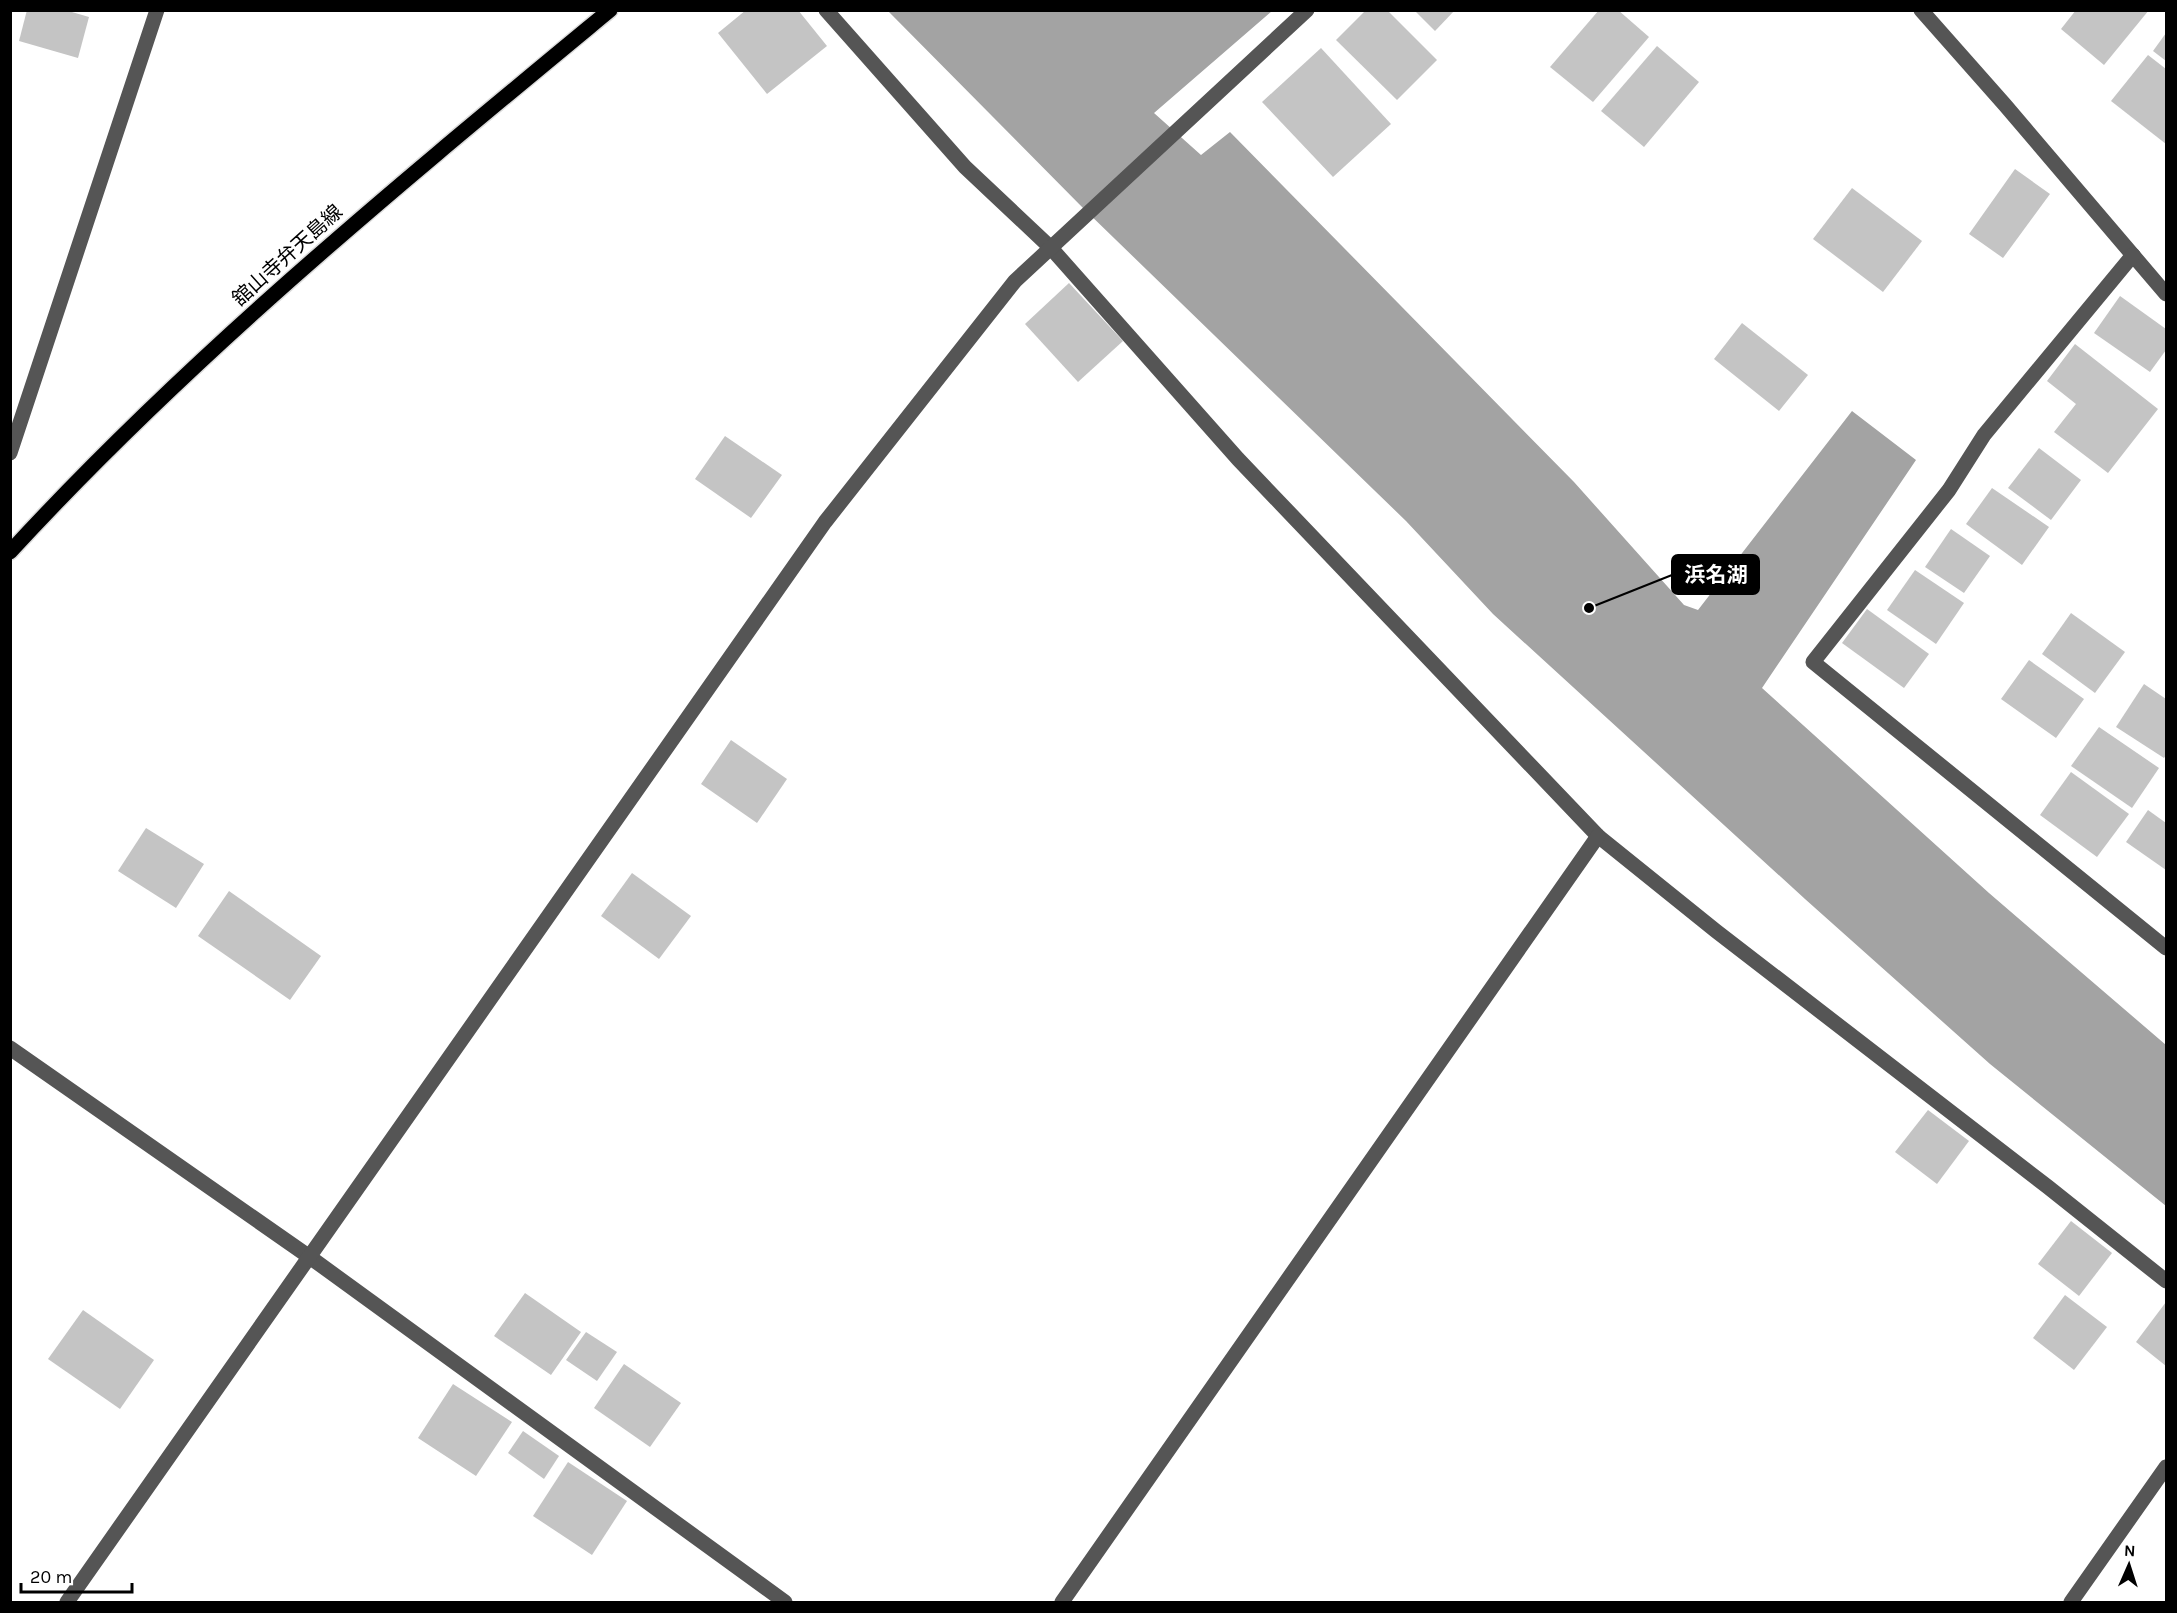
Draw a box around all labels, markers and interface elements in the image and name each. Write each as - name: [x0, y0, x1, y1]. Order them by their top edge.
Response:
- street label: 舘山寺弁天島線: [228, 200, 347, 311]
- callout: 浜名湖: [1672, 555, 1759, 594]
- text: 浜名湖: [1685, 563, 1748, 587]
- north arrow: [2099, 1535, 2159, 1595]
- text: N: [2124, 1541, 2136, 1560]
- scale bar: [21, 1556, 132, 1594]
- text: 20 m: [30, 1566, 72, 1588]

